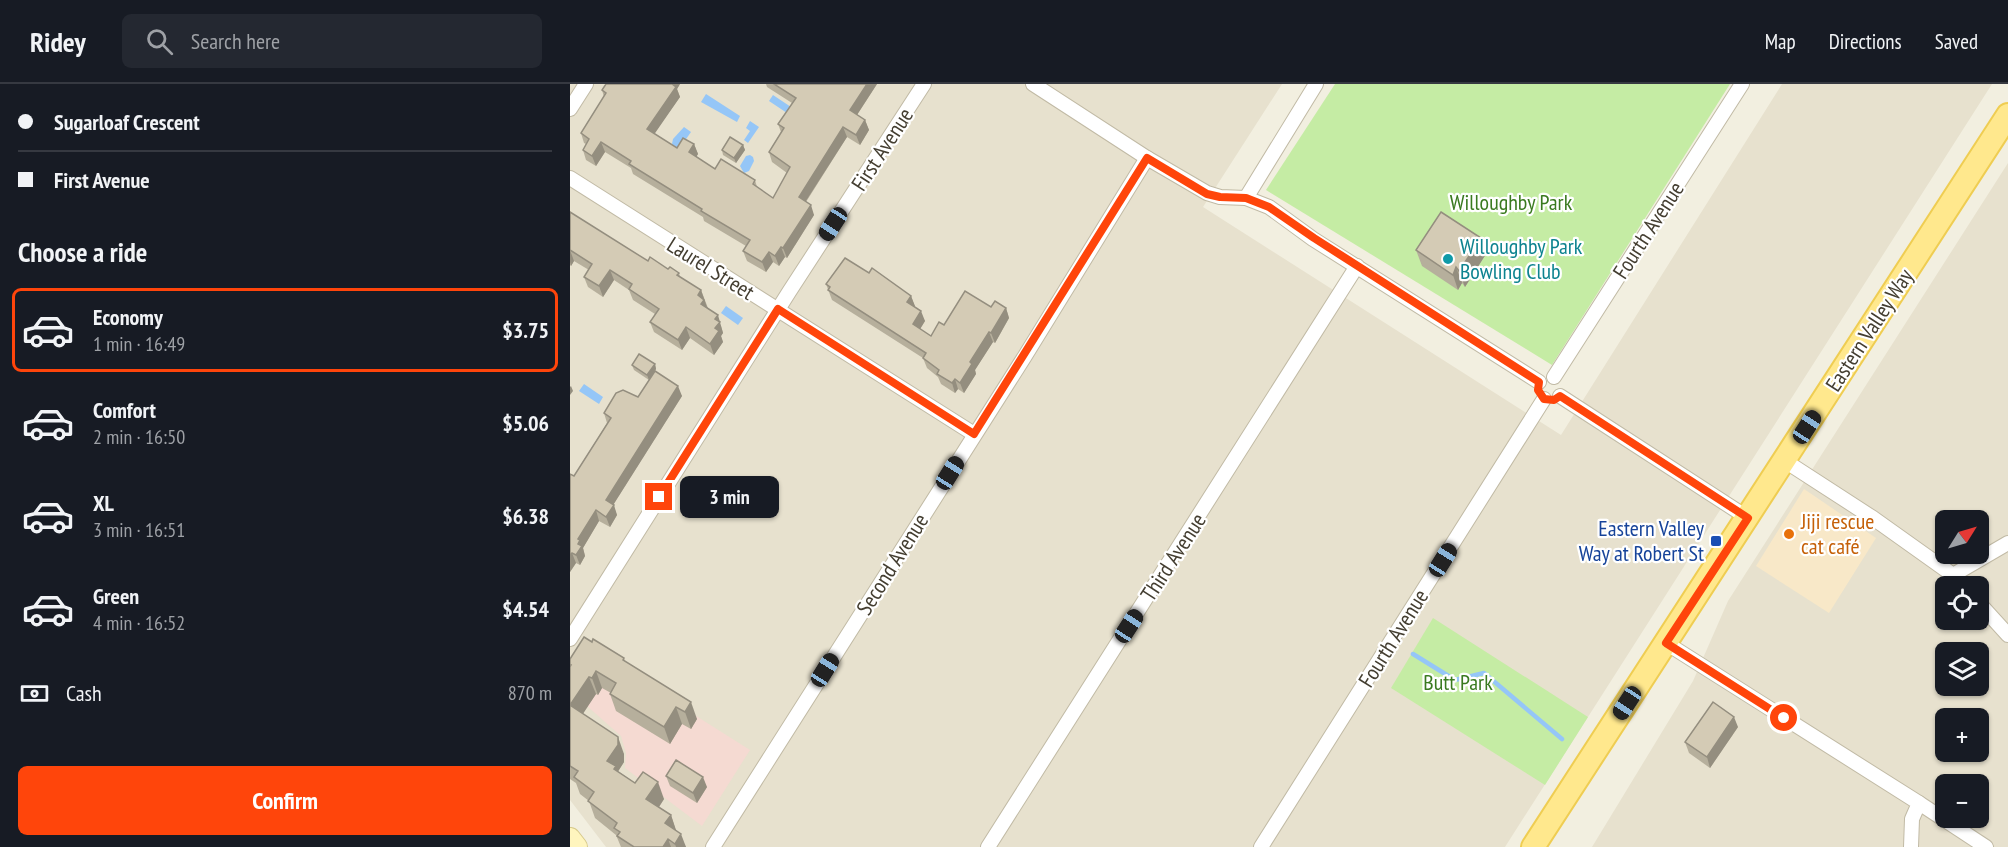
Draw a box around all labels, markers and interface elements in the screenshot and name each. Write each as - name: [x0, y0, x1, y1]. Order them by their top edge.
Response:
- search box: [122, 14, 542, 68]
- text: Ridey: [30, 23, 86, 60]
- icon: search: [143, 25, 176, 58]
- text: Search here: [191, 27, 280, 55]
- text: Map: [1765, 28, 1796, 55]
- text: Directions: [1829, 28, 1902, 55]
- text: Saved: [1935, 28, 1978, 55]
- street label: First Avenue: [845, 102, 919, 196]
- text: Sugarloaf Crescent: [54, 108, 200, 136]
- text: First Avenue: [54, 166, 150, 194]
- street label: Fourth Avenue: [1606, 176, 1690, 284]
- park label: Willoughby Park: [1450, 188, 1573, 216]
- car: [816, 204, 850, 244]
- street label: Laurel Street: [662, 230, 760, 306]
- place label: Willoughby Park Bowling Club: [1460, 232, 1583, 285]
- text: Choose a ride: [18, 235, 147, 269]
- marker: Willoughby Park Bowling Club: [1441, 252, 1455, 266]
- street label: Eastern Valley Way: [1819, 263, 1919, 397]
- icon: car: [21, 303, 75, 357]
- text: Economy: [93, 303, 163, 331]
- text: $3.75: [502, 316, 549, 344]
- text: 1 min · 16:49: [93, 331, 185, 357]
- icon: car: [21, 396, 75, 450]
- text: Comfort: [93, 396, 156, 424]
- car: [1790, 407, 1824, 447]
- text: $5.06: [502, 409, 549, 437]
- text: 2 min · 16:50: [93, 424, 185, 450]
- car: [933, 453, 967, 493]
- callout: 3 min: [680, 476, 779, 518]
- route end: [645, 483, 672, 510]
- text: 3 min: [709, 484, 750, 510]
- icon: car: [21, 489, 75, 543]
- text: XL: [93, 489, 114, 517]
- text: $6.38: [502, 502, 549, 530]
- place label: Jiji rescue cat café: [1800, 507, 1874, 560]
- street label: Second Avenue: [850, 508, 934, 620]
- street label: Third Avenue: [1134, 508, 1212, 606]
- north arrow: [1935, 510, 1989, 564]
- map controls: [1935, 510, 1989, 828]
- place label: Eastern Valley Way at Robert St: [1579, 514, 1705, 567]
- text: 3 min · 16:51: [93, 517, 185, 543]
- marker: Jiji rescue cat café: [1782, 527, 1796, 541]
- marker: Eastern Valley Way at Robert St: [1709, 534, 1723, 548]
- car: [1426, 540, 1460, 580]
- button: locate: [1935, 576, 1989, 630]
- icon: car: [21, 582, 75, 636]
- text: Green: [93, 582, 139, 610]
- street label: Fourth Avenue: [1352, 584, 1434, 692]
- text: $4.54: [502, 595, 549, 623]
- car: [1112, 606, 1146, 646]
- text: 4 min · 16:52: [93, 610, 185, 636]
- button: layers: [1935, 642, 1989, 696]
- car: [808, 650, 842, 690]
- park label: Butt Park: [1423, 668, 1493, 696]
- icon: cash: [18, 677, 51, 710]
- text: Cash: [66, 679, 102, 707]
- text: 870 m: [508, 680, 552, 706]
- car: [1610, 683, 1644, 723]
- route start: [1770, 704, 1797, 731]
- button: +: [1935, 708, 1989, 762]
- button: Confirm: [18, 766, 552, 835]
- button: −: [1935, 774, 1989, 828]

